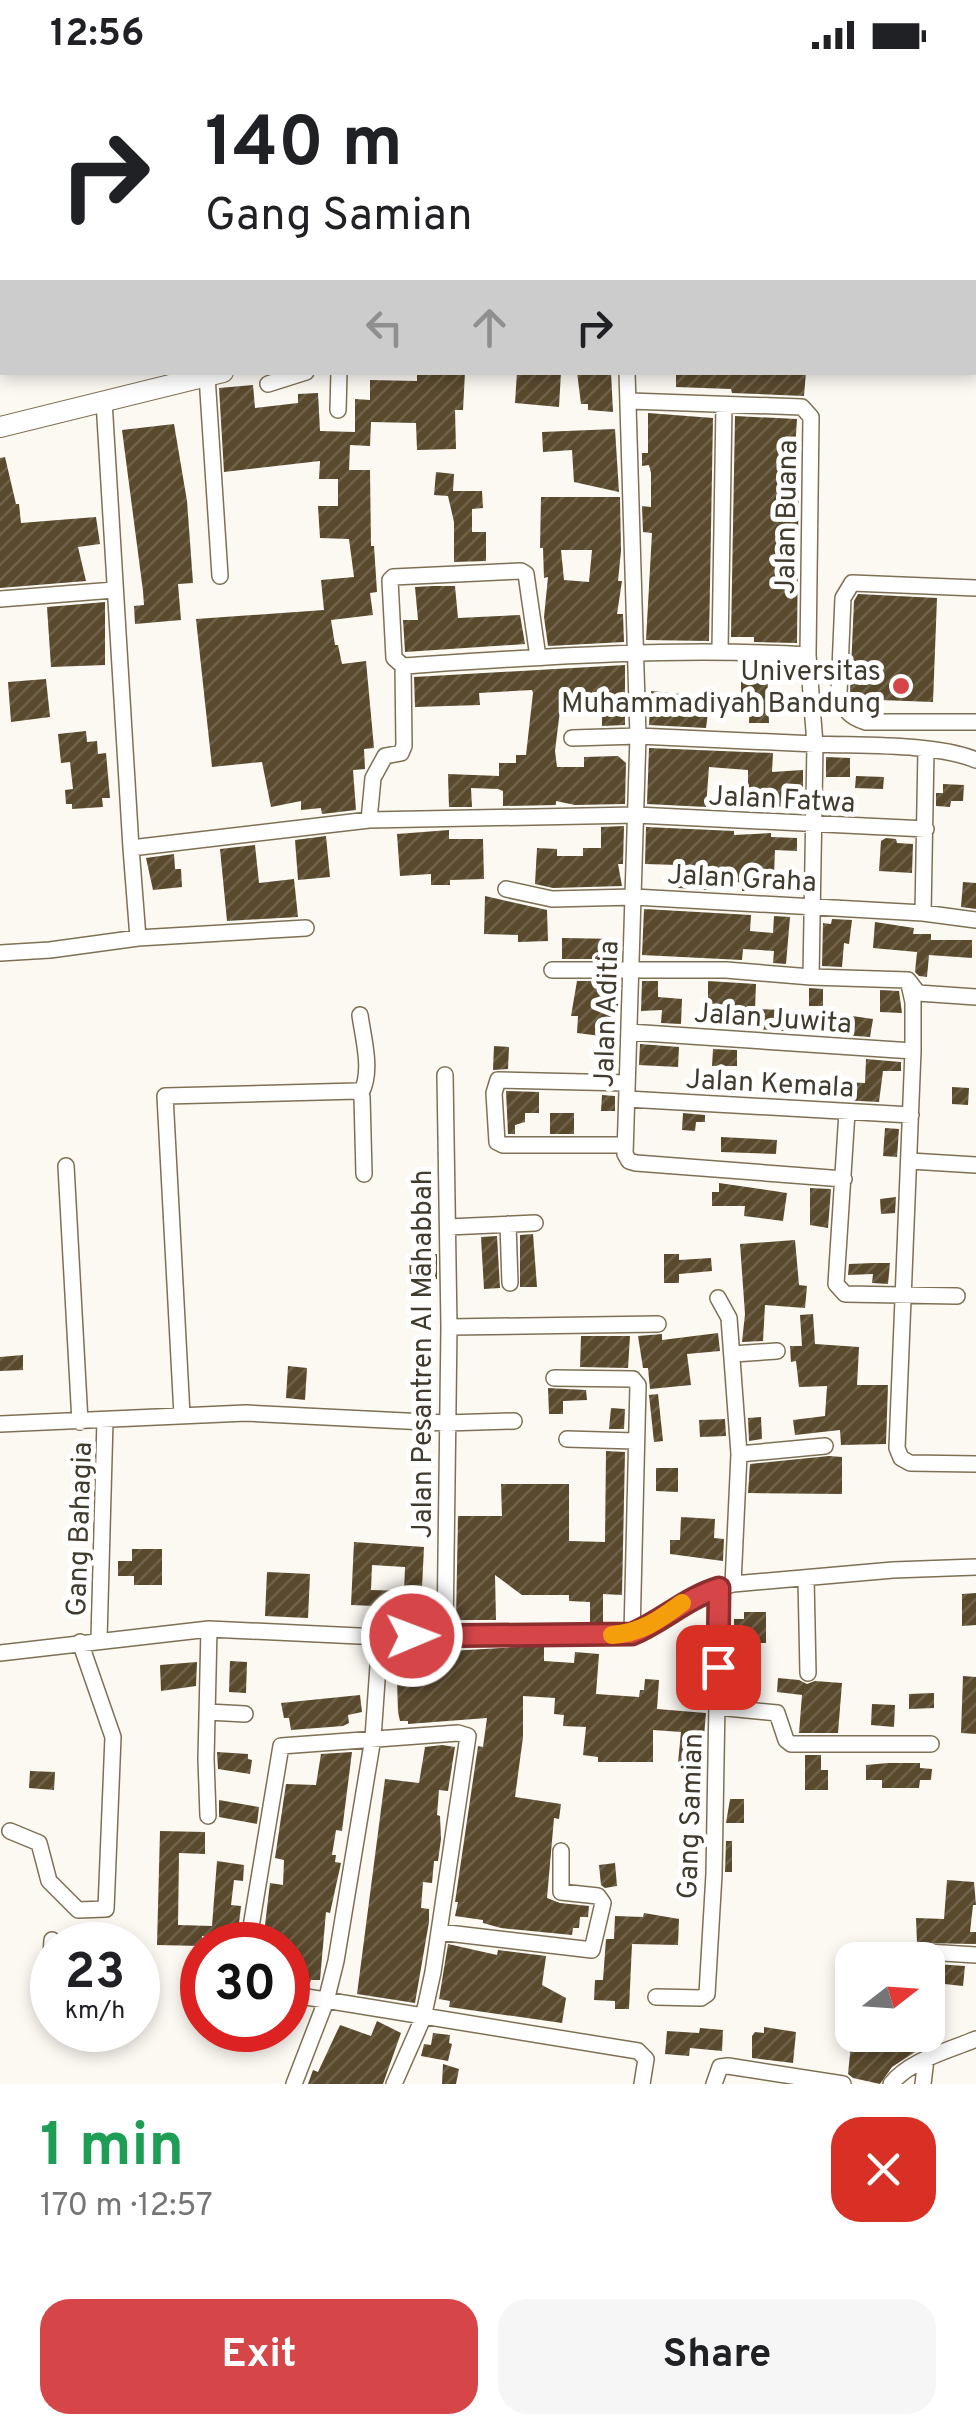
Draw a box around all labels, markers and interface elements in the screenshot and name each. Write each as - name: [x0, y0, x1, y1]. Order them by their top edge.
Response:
- text: 12:56: [50, 11, 144, 60]
- text: 140 m: [205, 102, 403, 191]
- icon: right: [40, 110, 170, 240]
- text: Gang Samian: [205, 189, 472, 246]
- icon: left: [357, 300, 412, 355]
- icon: ahead: [462, 300, 517, 355]
- icon: right: [567, 300, 622, 355]
- street label: Jalan Buana: [769, 439, 807, 595]
- place label: Universitas Muhammadiyah Bandung: [561, 655, 881, 723]
- marker: Universitas Muhammadiyah Bandung: [890, 675, 912, 697]
- street label: Jalan Fatwa: [707, 779, 856, 823]
- street label: Jalan Graha: [666, 858, 818, 902]
- street label: Jalan Aditia: [587, 940, 629, 1088]
- street label: Jalan Juwita: [693, 997, 853, 1043]
- street label: Jalan Kemala: [685, 1063, 855, 1107]
- street label: Jalan Pesantren Al Mahabbah: [406, 1169, 442, 1539]
- street label: Gang Bahagia: [60, 1441, 102, 1617]
- position arrow: [360, 1584, 464, 1688]
- pin: [676, 1625, 761, 1710]
- icon: arrive: [691, 1640, 746, 1695]
- street label: Gang Samian: [671, 1732, 713, 1900]
- speed limit sign: 30: [180, 1922, 310, 2052]
- north arrow: [835, 1942, 945, 2052]
- map controls: [835, 1942, 945, 2052]
- text: 23: [65, 1943, 125, 2006]
- text: km/h: [65, 1996, 125, 2028]
- text: 1 min: [40, 2111, 184, 2187]
- button: close: [831, 2117, 936, 2222]
- text: 170 m · 12:57: [40, 2187, 213, 2227]
- button: Exit: [40, 2299, 478, 2414]
- button: Share: [498, 2299, 936, 2414]

